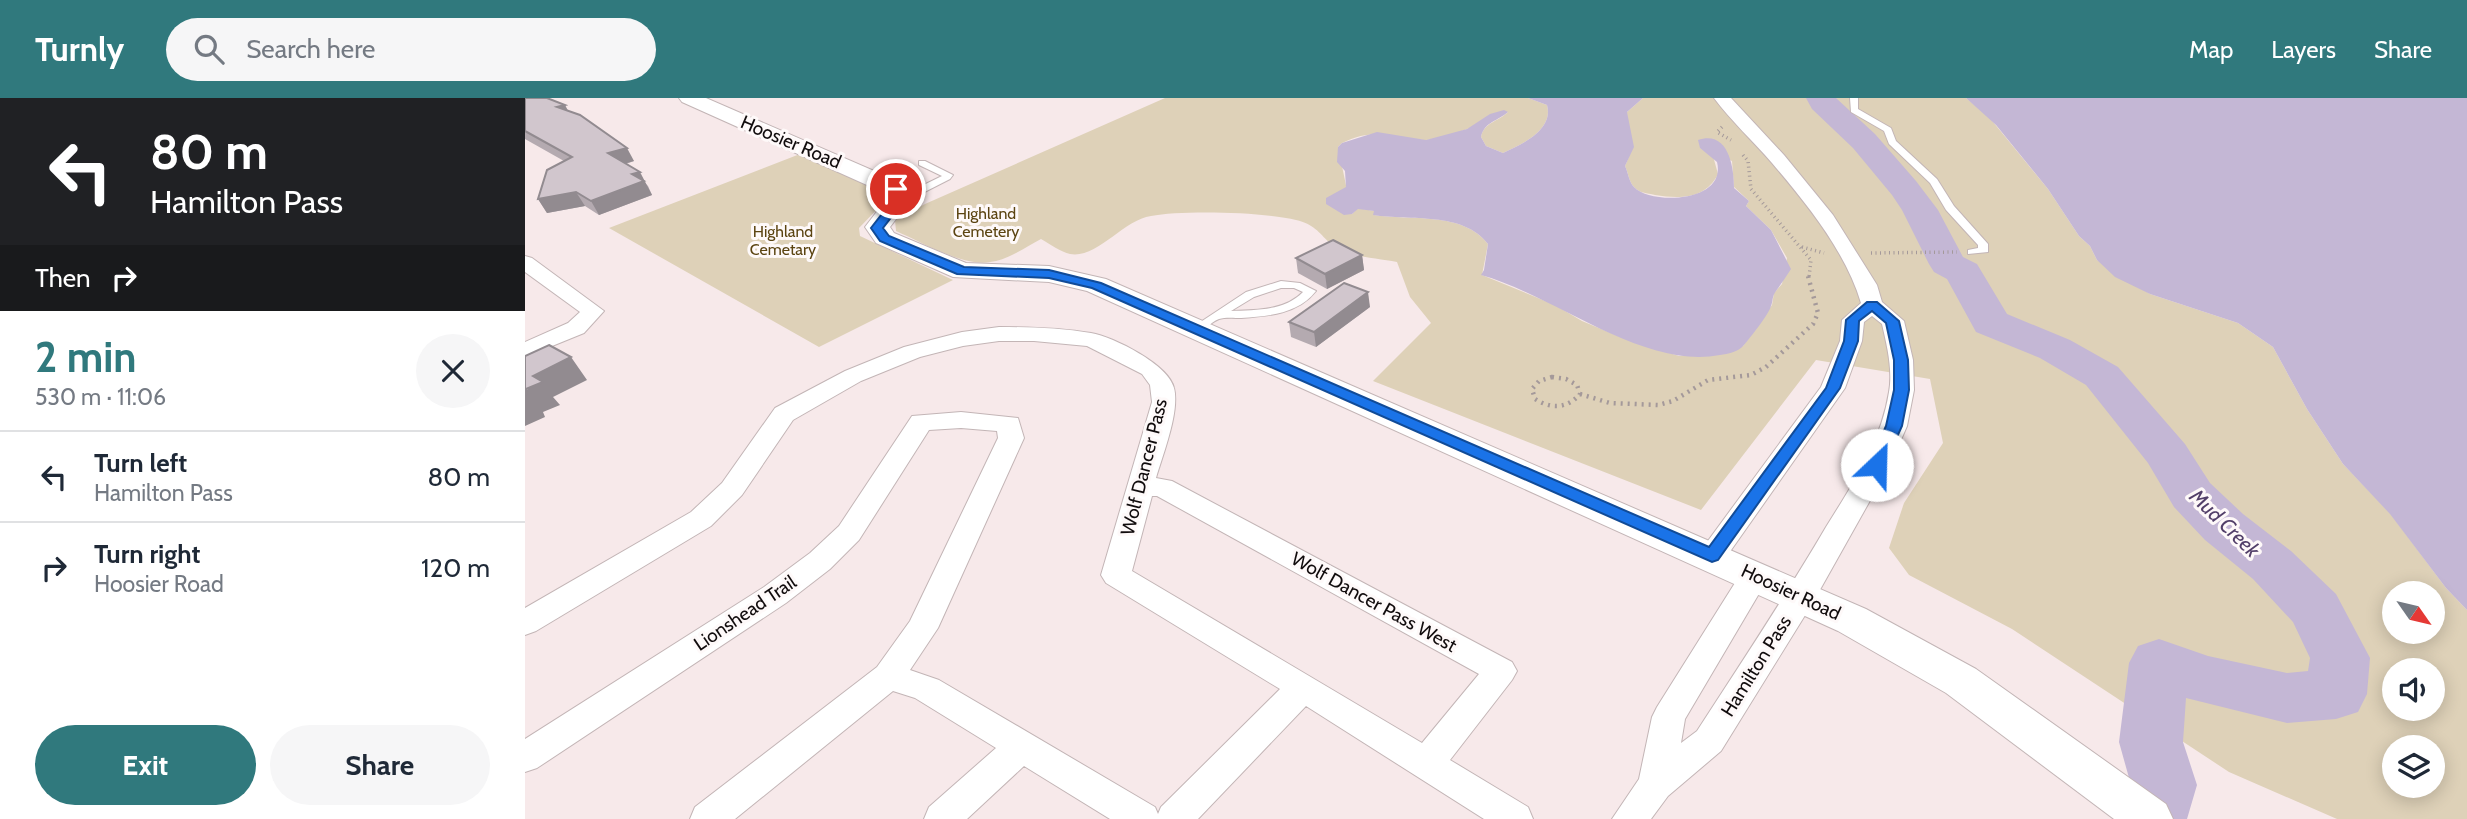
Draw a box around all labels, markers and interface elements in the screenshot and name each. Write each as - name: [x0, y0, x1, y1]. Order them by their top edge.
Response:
- search box: [166, 18, 656, 81]
- text: Turnly: [35, 29, 124, 69]
- icon: search: [190, 30, 228, 68]
- text: Search here: [246, 33, 375, 65]
- text: Map: [2189, 35, 2233, 64]
- text: Layers: [2271, 35, 2336, 64]
- text: Share: [2374, 35, 2432, 64]
- street label: Hoosier Road: [737, 110, 845, 174]
- text: 80 m: [150, 122, 268, 181]
- icon: left: [35, 126, 126, 217]
- pin: [866, 159, 926, 219]
- icon: arrive: [877, 170, 915, 208]
- text: Hamilton Pass: [150, 182, 343, 221]
- park label: Highland Cemetery: [953, 204, 1019, 241]
- park label: Highland Cemetary: [750, 222, 816, 259]
- icon: right: [105, 259, 143, 297]
- text: Then: [35, 262, 91, 294]
- text: 2 min: [35, 331, 136, 383]
- button: close: [416, 334, 490, 408]
- text: 530 m · 11:06: [35, 383, 166, 411]
- street label: Wolf Dancer Pass: [1116, 396, 1172, 538]
- position arrow: [1840, 428, 1914, 502]
- text: Turn left: [94, 447, 187, 479]
- icon: left: [35, 458, 73, 496]
- text: 80 m: [427, 461, 490, 493]
- text: Hamilton Pass: [94, 479, 233, 507]
- water label: Mud Creek: [2184, 483, 2266, 563]
- text: Turn right: [94, 538, 200, 570]
- street label: Wolf Dancer Pass West: [1287, 547, 1461, 657]
- icon: right: [35, 549, 73, 587]
- text: 120 m: [421, 552, 490, 584]
- street label: Hoosier Road: [1738, 559, 1844, 625]
- text: Hoosier Road: [94, 570, 224, 598]
- street label: Lionshead Trail: [689, 570, 801, 656]
- north arrow: [2382, 581, 2445, 644]
- map controls: [2382, 581, 2445, 798]
- street label: Hamilton Pass: [1716, 611, 1796, 721]
- button: sound: [2382, 658, 2445, 721]
- button: Exit: [35, 725, 256, 805]
- button: Share: [270, 725, 490, 805]
- button: layers: [2382, 735, 2445, 798]

